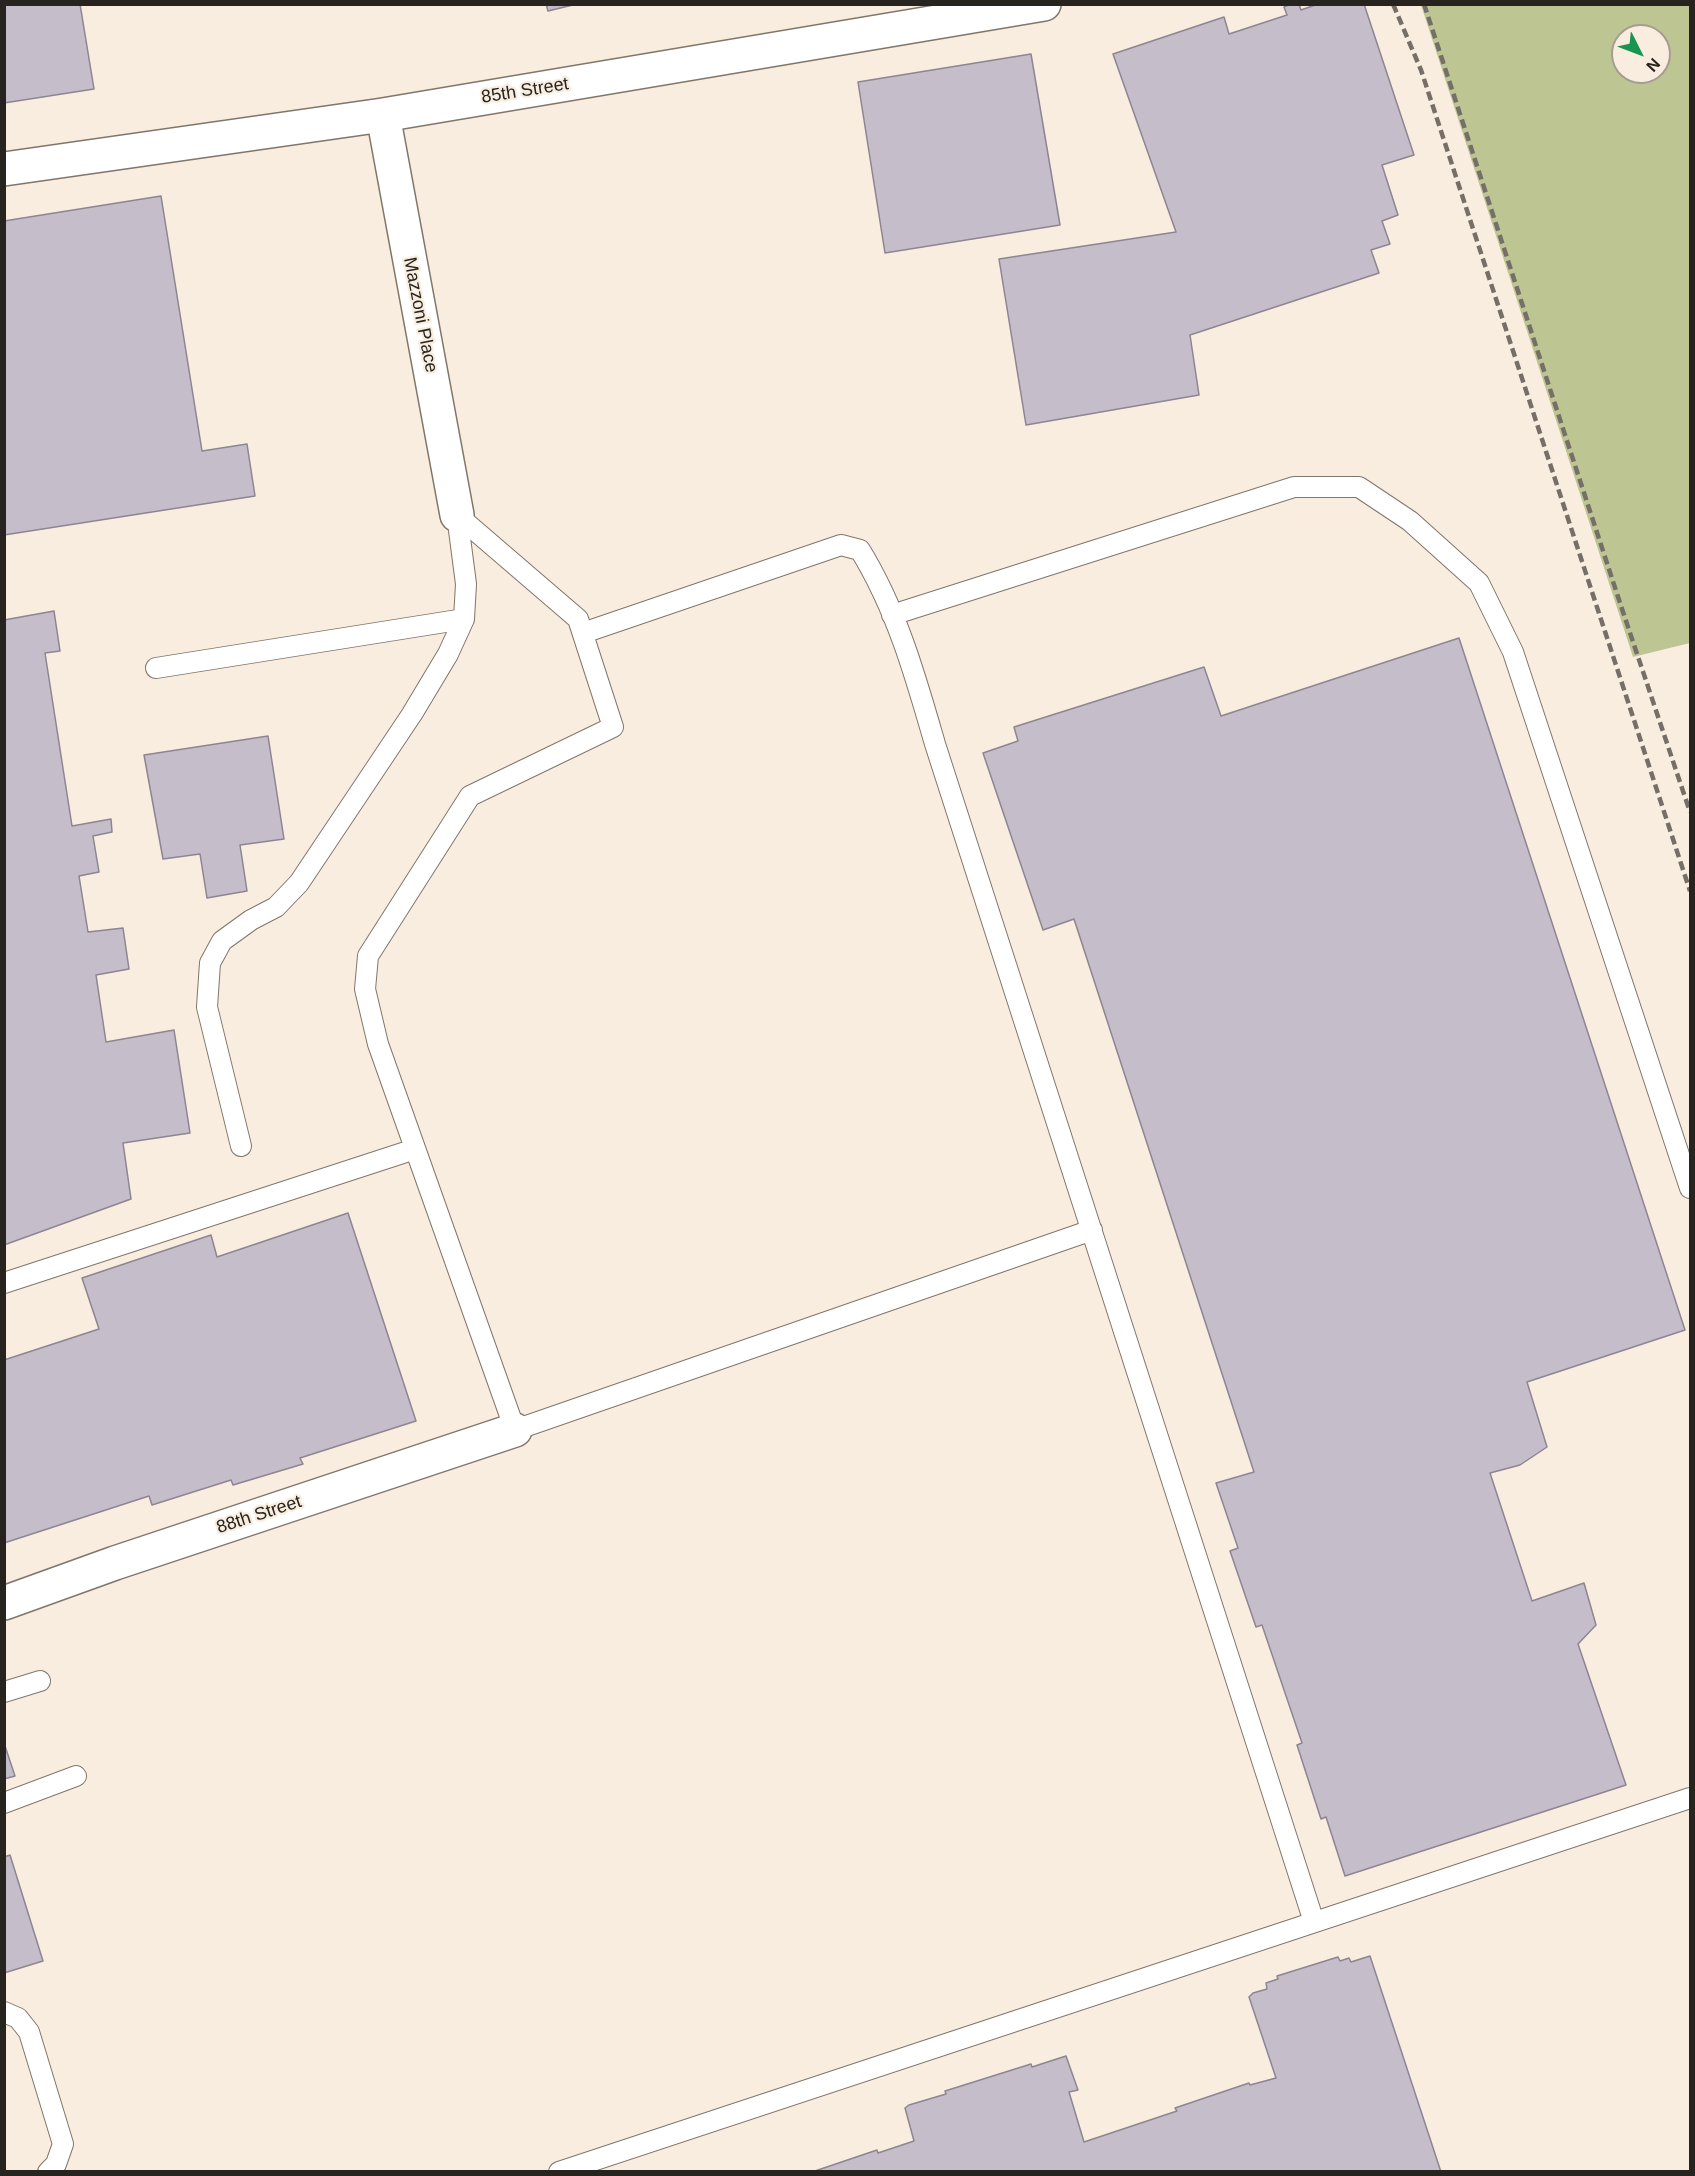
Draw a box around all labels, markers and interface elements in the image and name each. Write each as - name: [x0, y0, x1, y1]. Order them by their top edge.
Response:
- north arrow: [1611, 24, 1671, 84]
- text: N: [1643, 55, 1663, 75]
- street label: 85th Street: [480, 73, 570, 109]
- street label: Mazzoni Place: [398, 255, 442, 375]
- street label: 88th Street: [214, 1491, 304, 1539]

